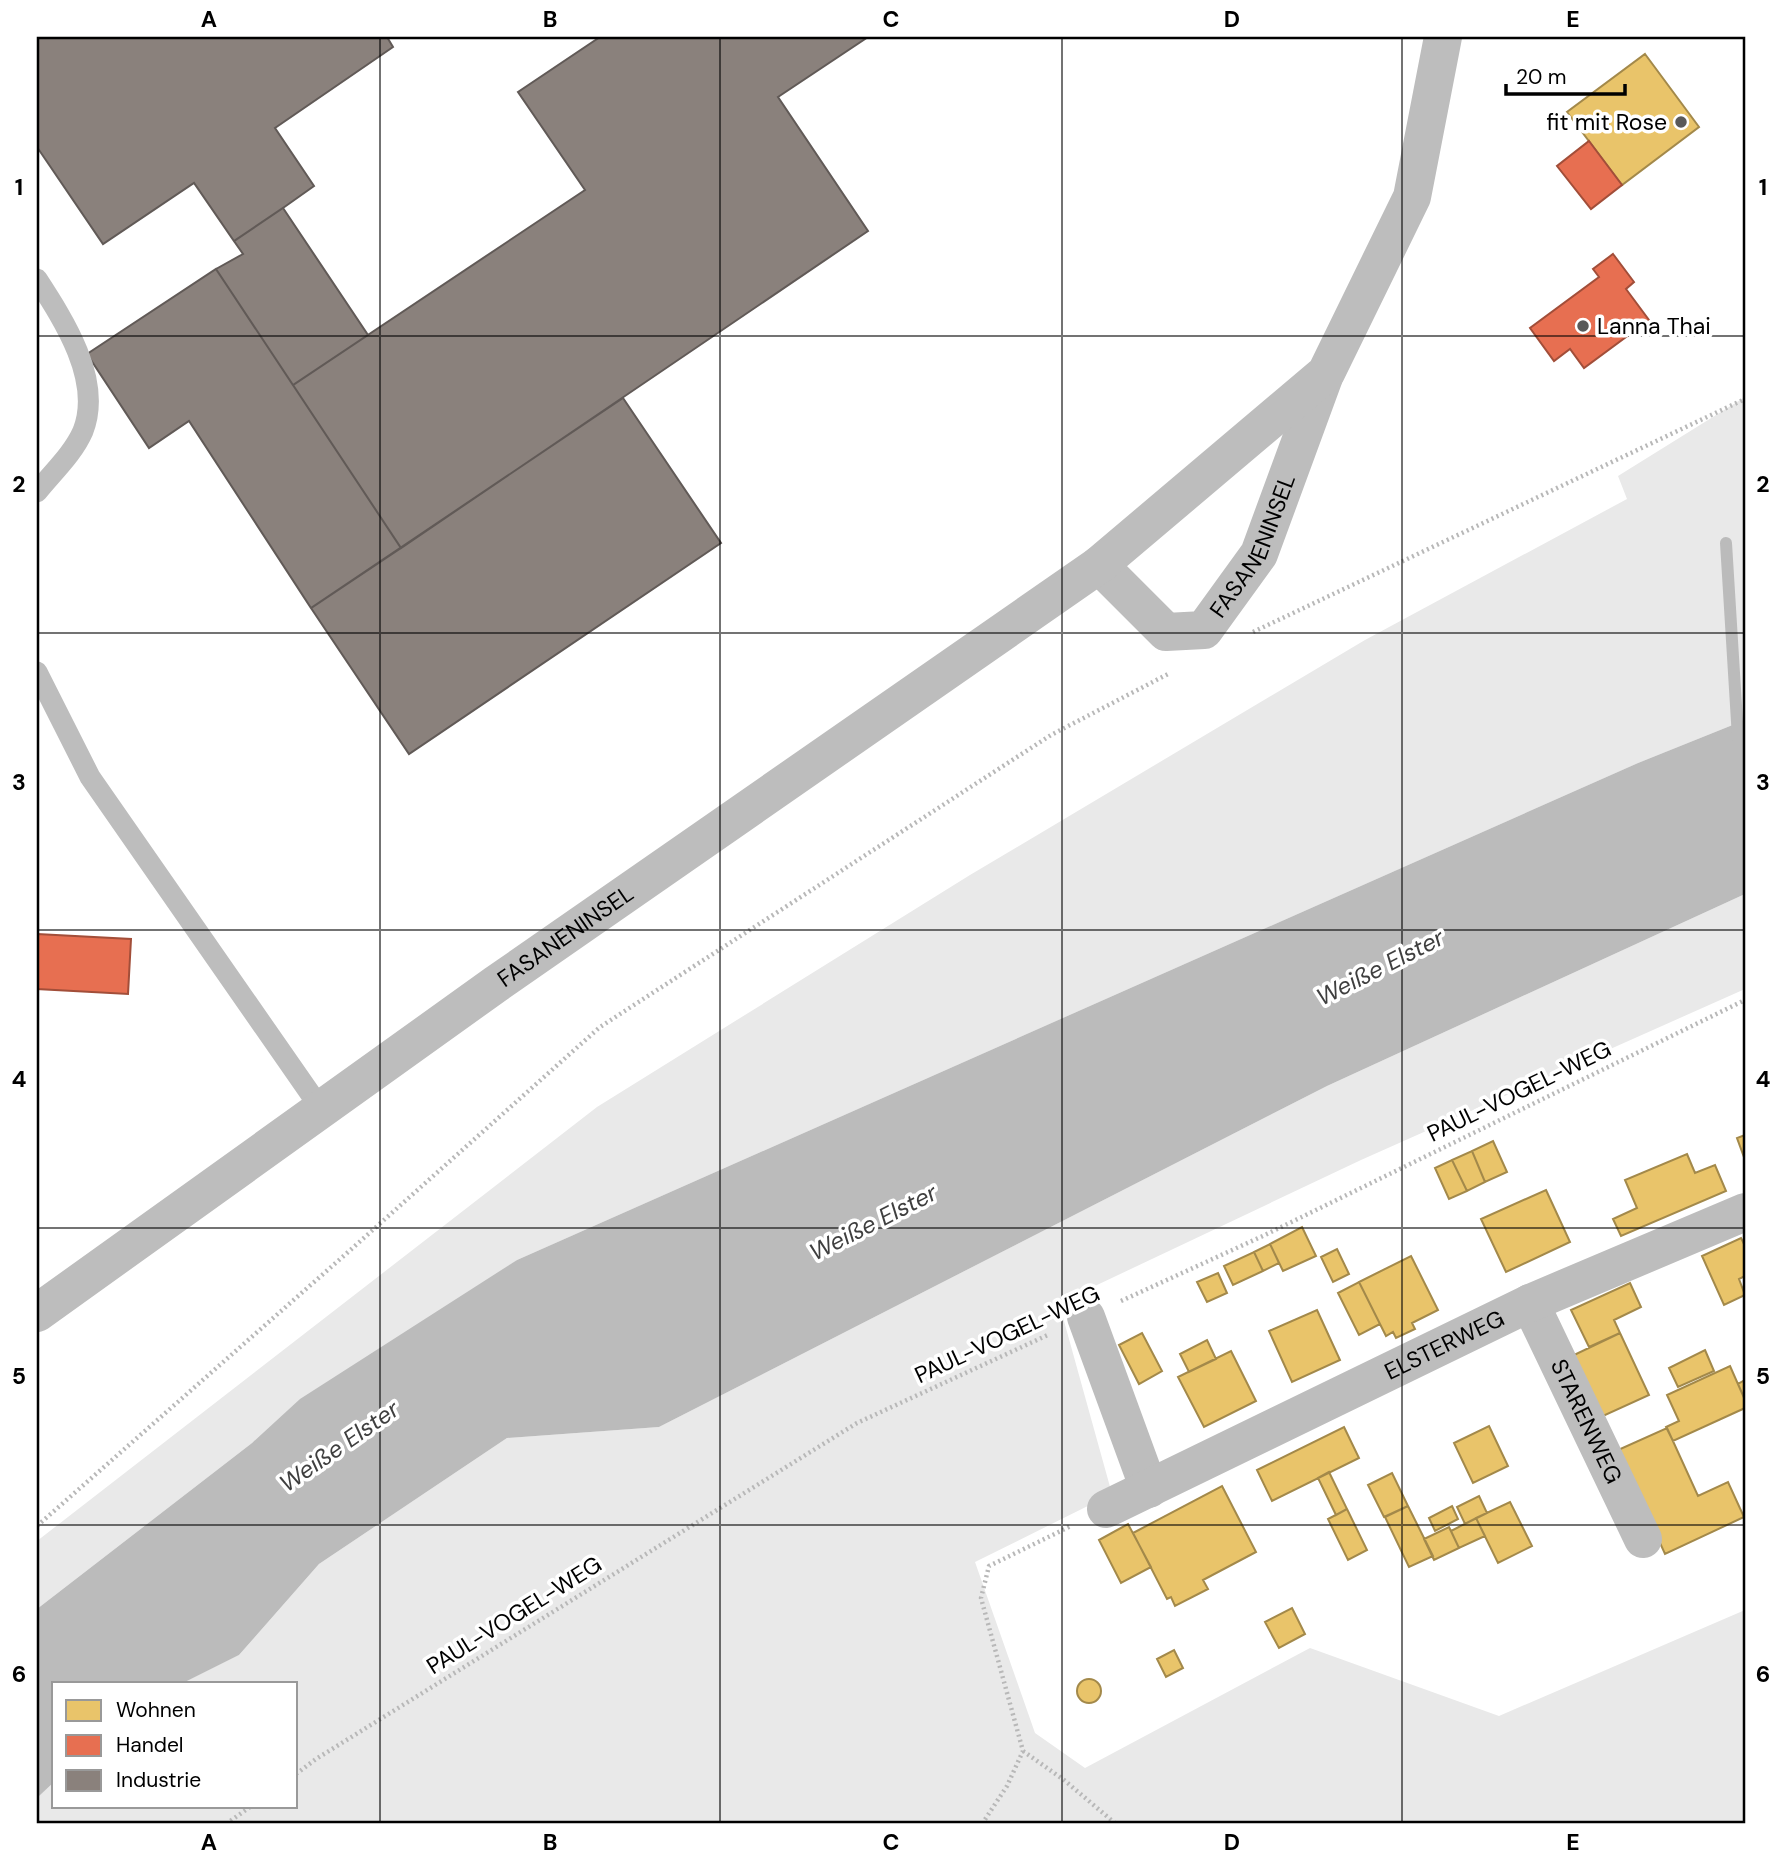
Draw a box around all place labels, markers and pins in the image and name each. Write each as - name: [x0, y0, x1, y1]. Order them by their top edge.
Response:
- place label: fit mit Rose: [1547, 107, 1667, 137]
- marker: fit mit Rose: [1673, 114, 1689, 130]
- place label: Lanna Thai: [1597, 311, 1711, 341]
- marker: Lanna Thai: [1575, 318, 1591, 334]

